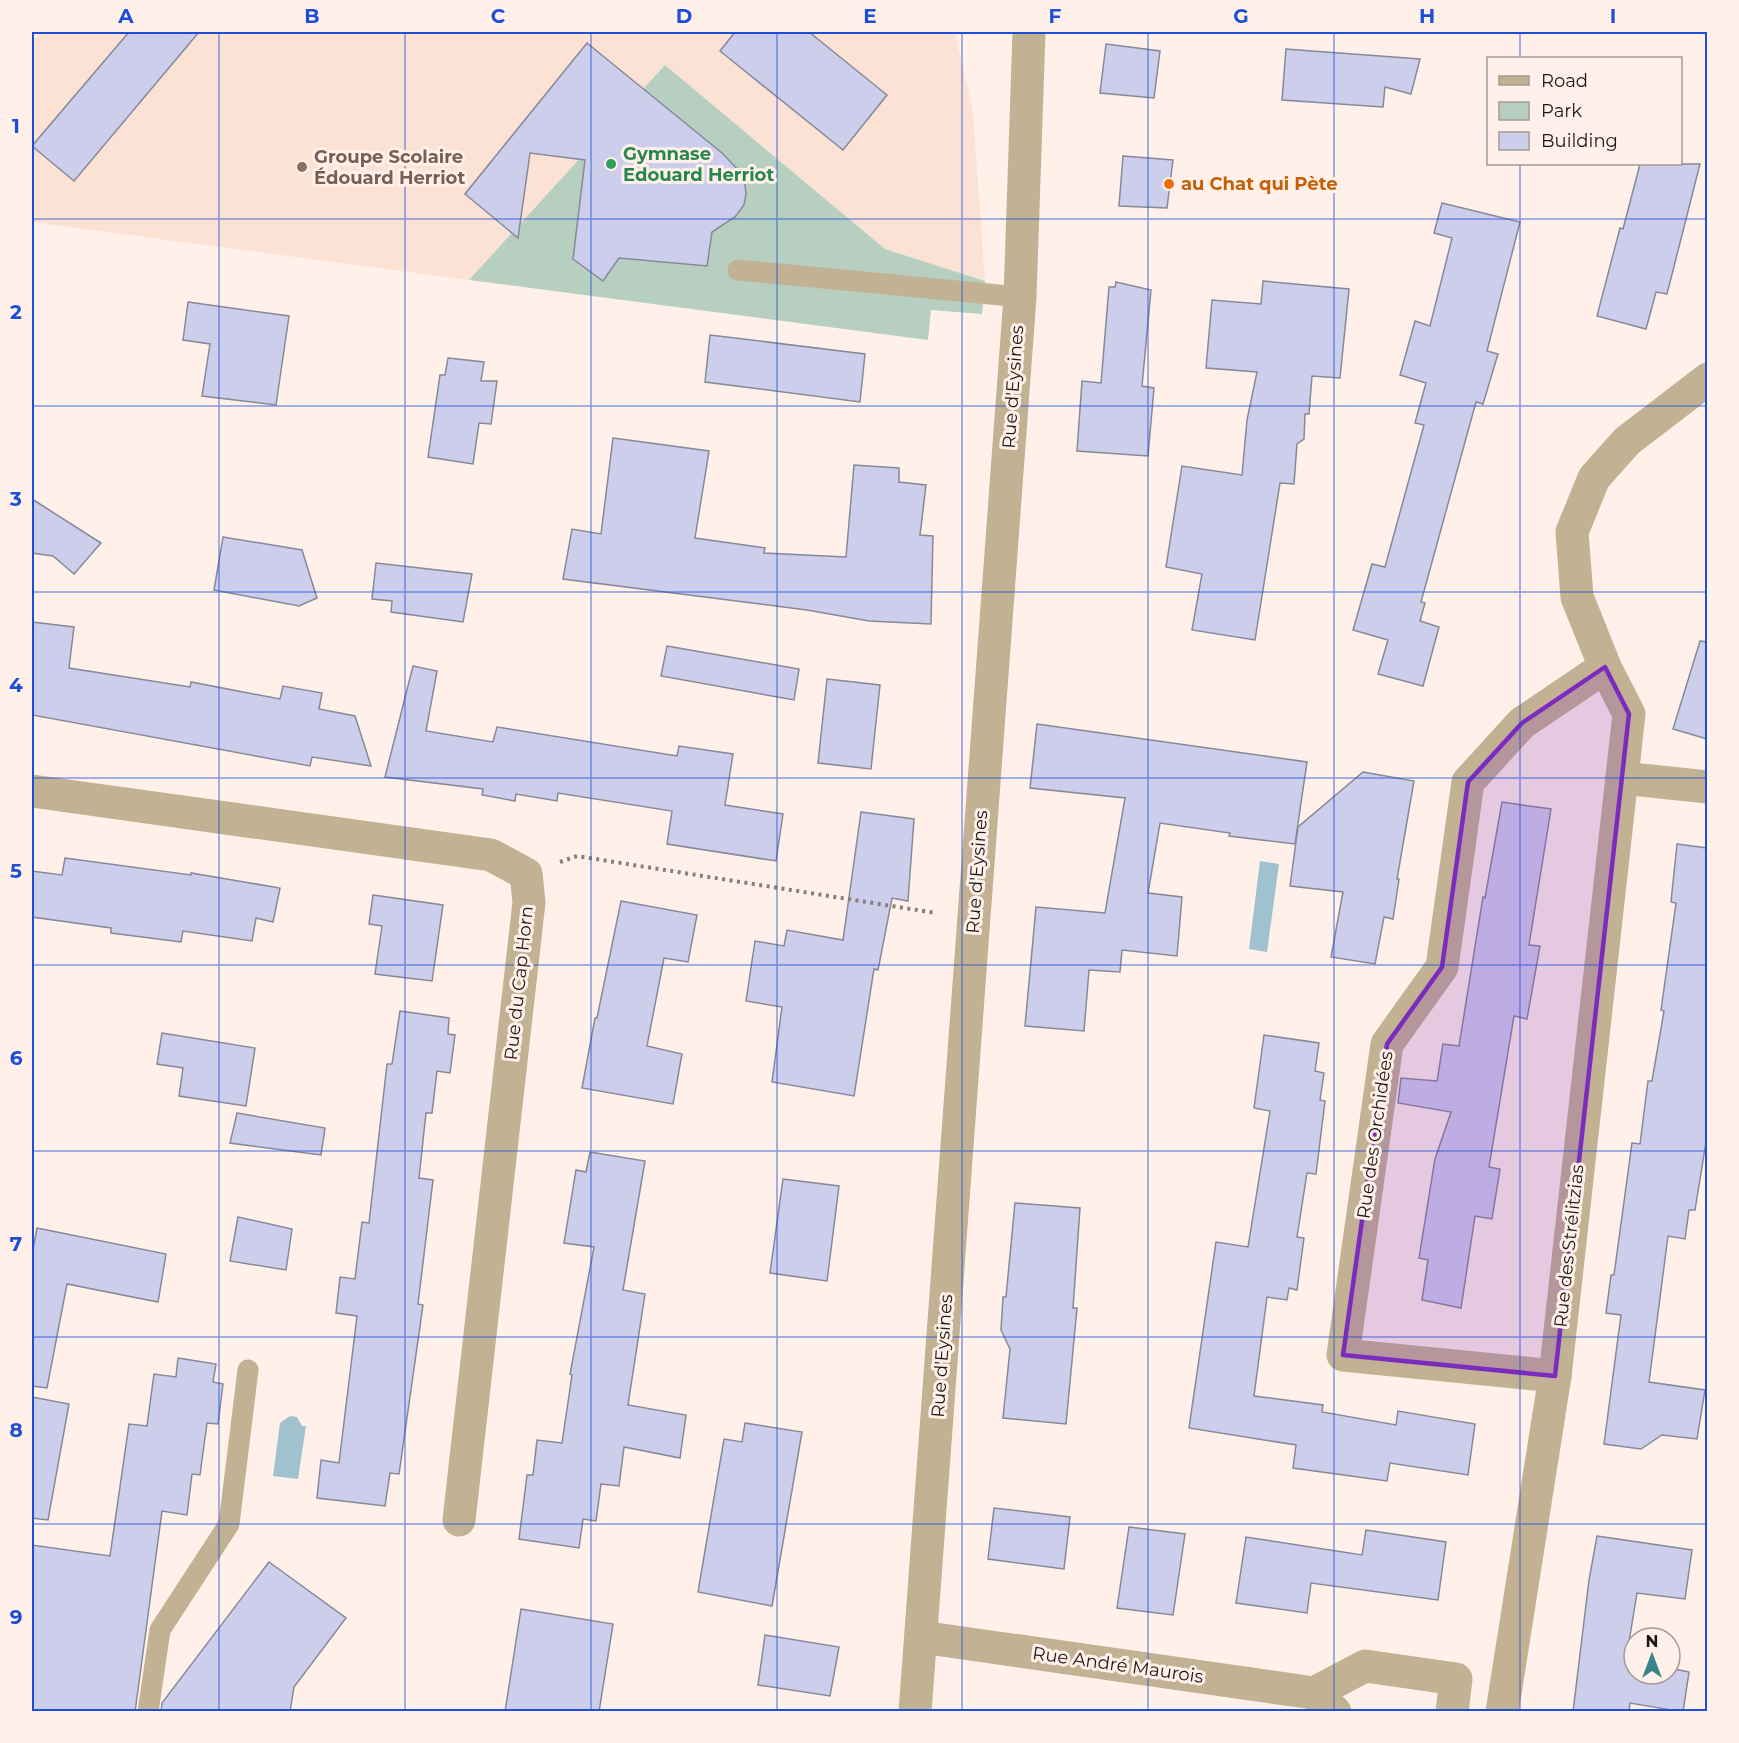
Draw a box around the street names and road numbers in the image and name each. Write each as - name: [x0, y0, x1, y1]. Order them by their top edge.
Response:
- street label: Rue d'Eysines: [998, 324, 1028, 449]
- street label: Rue d'Eysines: [962, 809, 992, 934]
- street label: Rue du Cap Horn: [500, 905, 538, 1061]
- street label: Rue des Orchidées: [1352, 1050, 1398, 1220]
- street label: Rue des Strélitzias: [1549, 1163, 1589, 1329]
- street label: Rue d'Eysines: [927, 1293, 957, 1418]
- street label: Rue André Maurois: [1031, 1642, 1205, 1688]

